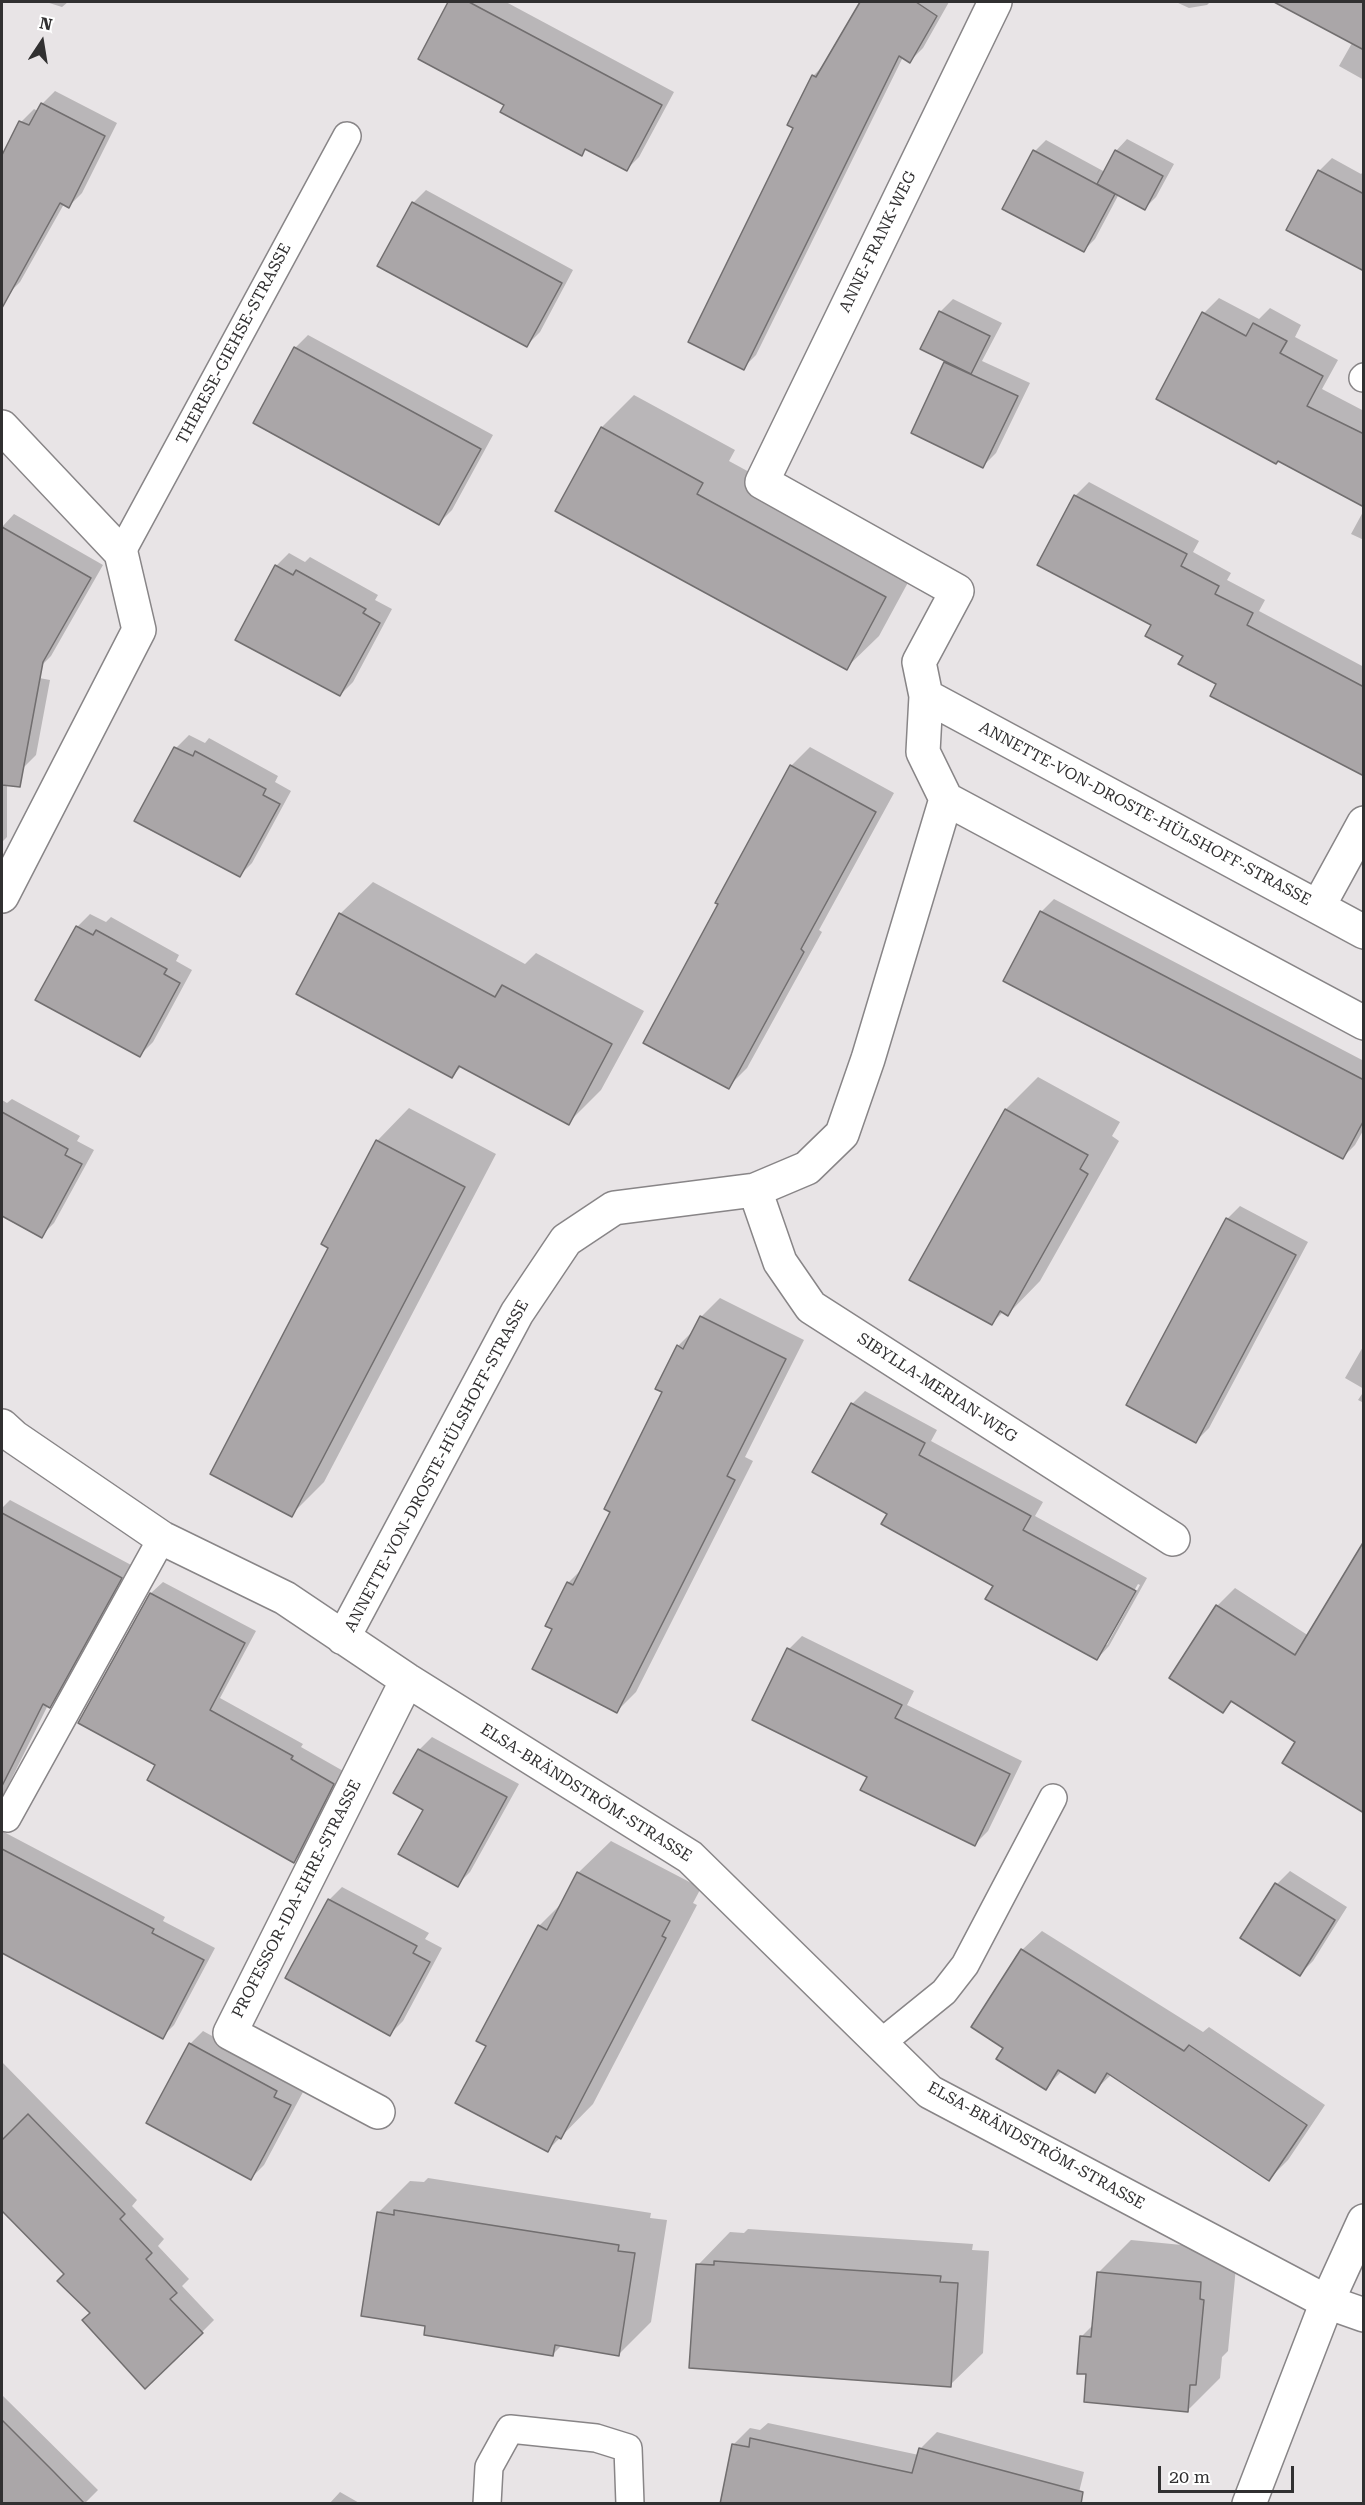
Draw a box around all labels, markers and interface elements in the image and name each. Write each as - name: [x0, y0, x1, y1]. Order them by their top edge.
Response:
- north arrow: [12, 12, 72, 72]
- text: N: [38, 13, 54, 34]
- street label: ANNE-FRANK-WEG: [835, 168, 921, 316]
- street label: THERESE-GIEHSE-STRASSE: [173, 240, 295, 448]
- street label: ANNETTE-VON-DROSTE-HÜLSHOFF-STRASSE: [976, 718, 1314, 910]
- street label: ANNETTE-VON-DROSTE-HÜLSHOFF-STRASSE: [341, 1297, 533, 1635]
- street label: SIBYLLA-MERIAN-WEG: [854, 1329, 1020, 1447]
- street label: ELSA-BRÄNDSTRÖM-STRASSE: [477, 1720, 695, 1866]
- street label: PROFESSOR-IDA-EHRE-STRASSE: [228, 1777, 366, 2021]
- street label: ELSA-BRÄNDSTRÖM-STRASSE: [924, 2078, 1148, 2214]
- scale bar: [1161, 2454, 1298, 2492]
- text: 20 m: [1169, 2466, 1210, 2487]

